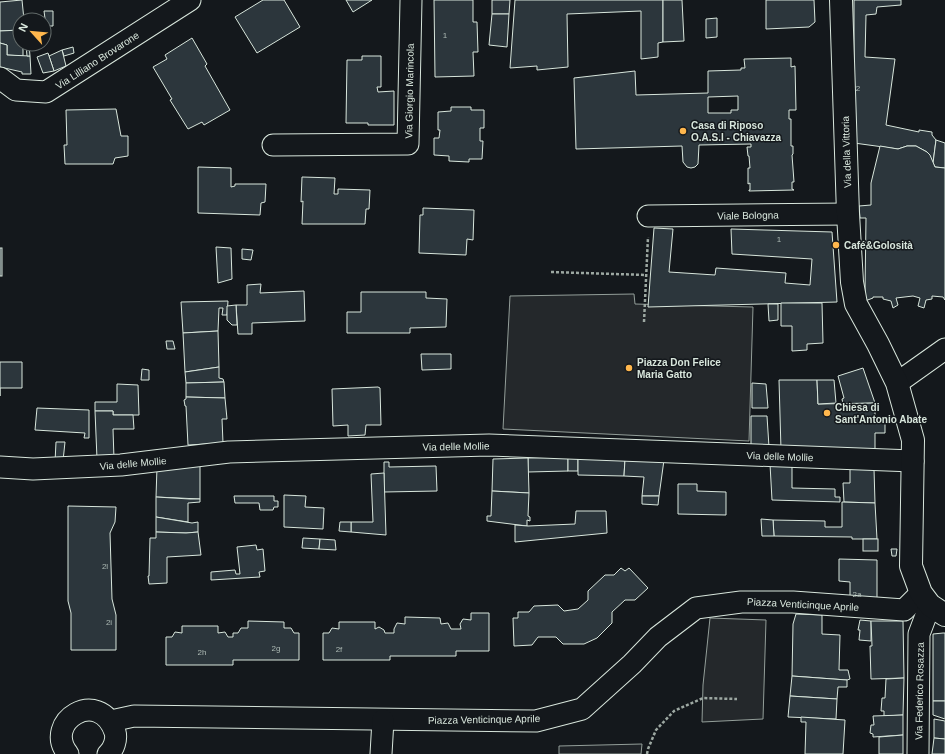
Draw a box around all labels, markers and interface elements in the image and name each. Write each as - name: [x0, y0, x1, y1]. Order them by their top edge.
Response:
- north arrow: [12, 12, 52, 52]
- text: N: [16, 21, 30, 34]
- street label: Via Lilliano Brovarone: [54, 29, 141, 91]
- house number: 1: [443, 31, 448, 40]
- street label: Via Giorgio Marincola: [403, 43, 416, 139]
- house number: 2: [856, 84, 861, 93]
- street label: Via della Vittoria: [840, 115, 853, 188]
- place label: Casa di Riposo O.A.S.I - Chiavazza: [691, 120, 781, 143]
- marker: Casa di Riposo O.A.S.I - Chiavazza: [678, 126, 688, 136]
- street label: Viale Bologna: [717, 209, 779, 222]
- house number: 1: [777, 235, 782, 244]
- marker: Café&Golosità: [831, 240, 841, 250]
- place label: Café&Golosità: [844, 240, 913, 251]
- place label: Piazza Don Felice Maria Gatto: [637, 357, 721, 380]
- marker: Piazza Don Felice Maria Gatto: [624, 363, 634, 373]
- place label: Chiesa di Sant'Antonio Abate: [835, 402, 927, 425]
- marker: Chiesa di Sant'Antonio Abate: [822, 408, 832, 418]
- street label: Via delle Mollie: [422, 440, 490, 453]
- street label: Via delle Mollie: [746, 450, 814, 463]
- street label: Via delle Mollie: [99, 455, 167, 472]
- house number: 2l: [102, 562, 108, 571]
- house number: 2a: [853, 590, 862, 599]
- street label: Piazza Venticinque Aprile: [747, 596, 860, 613]
- house number: 2i: [106, 618, 112, 627]
- street label: Via Federico Rosazza: [913, 642, 926, 740]
- house number: 2g: [272, 644, 280, 653]
- house number: 2f: [336, 645, 343, 654]
- house number: 2h: [198, 648, 206, 657]
- street label: Piazza Venticinque Aprile: [428, 713, 541, 726]

